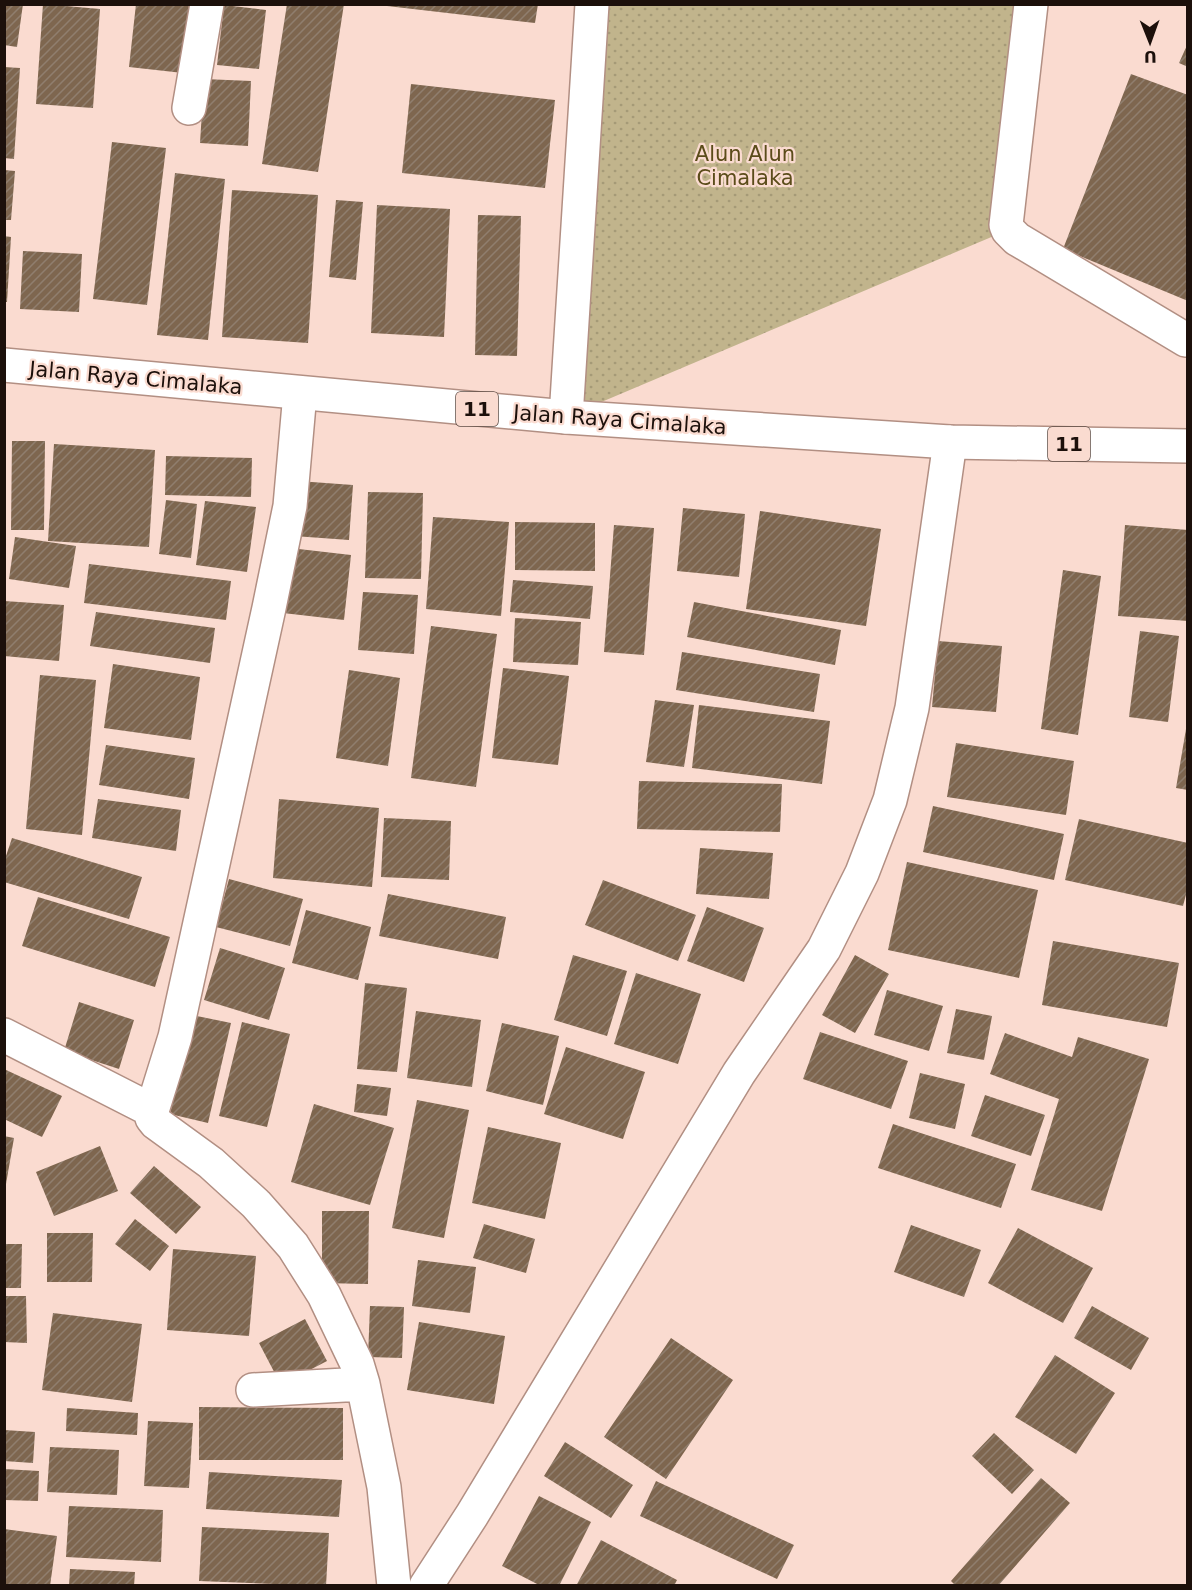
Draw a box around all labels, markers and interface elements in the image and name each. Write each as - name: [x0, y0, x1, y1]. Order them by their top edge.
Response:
- north arrow: [1120, 12, 1180, 72]
- text: U: [1144, 47, 1157, 66]
- park label: Alun Alun Cimalaka: [695, 142, 795, 190]
- street label: Jalan Raya Cimalaka: [26, 357, 244, 399]
- road number: 11: [456, 392, 498, 426]
- street label: Jalan Raya Cimalaka: [510, 400, 728, 439]
- road number: 11: [1048, 427, 1090, 461]

